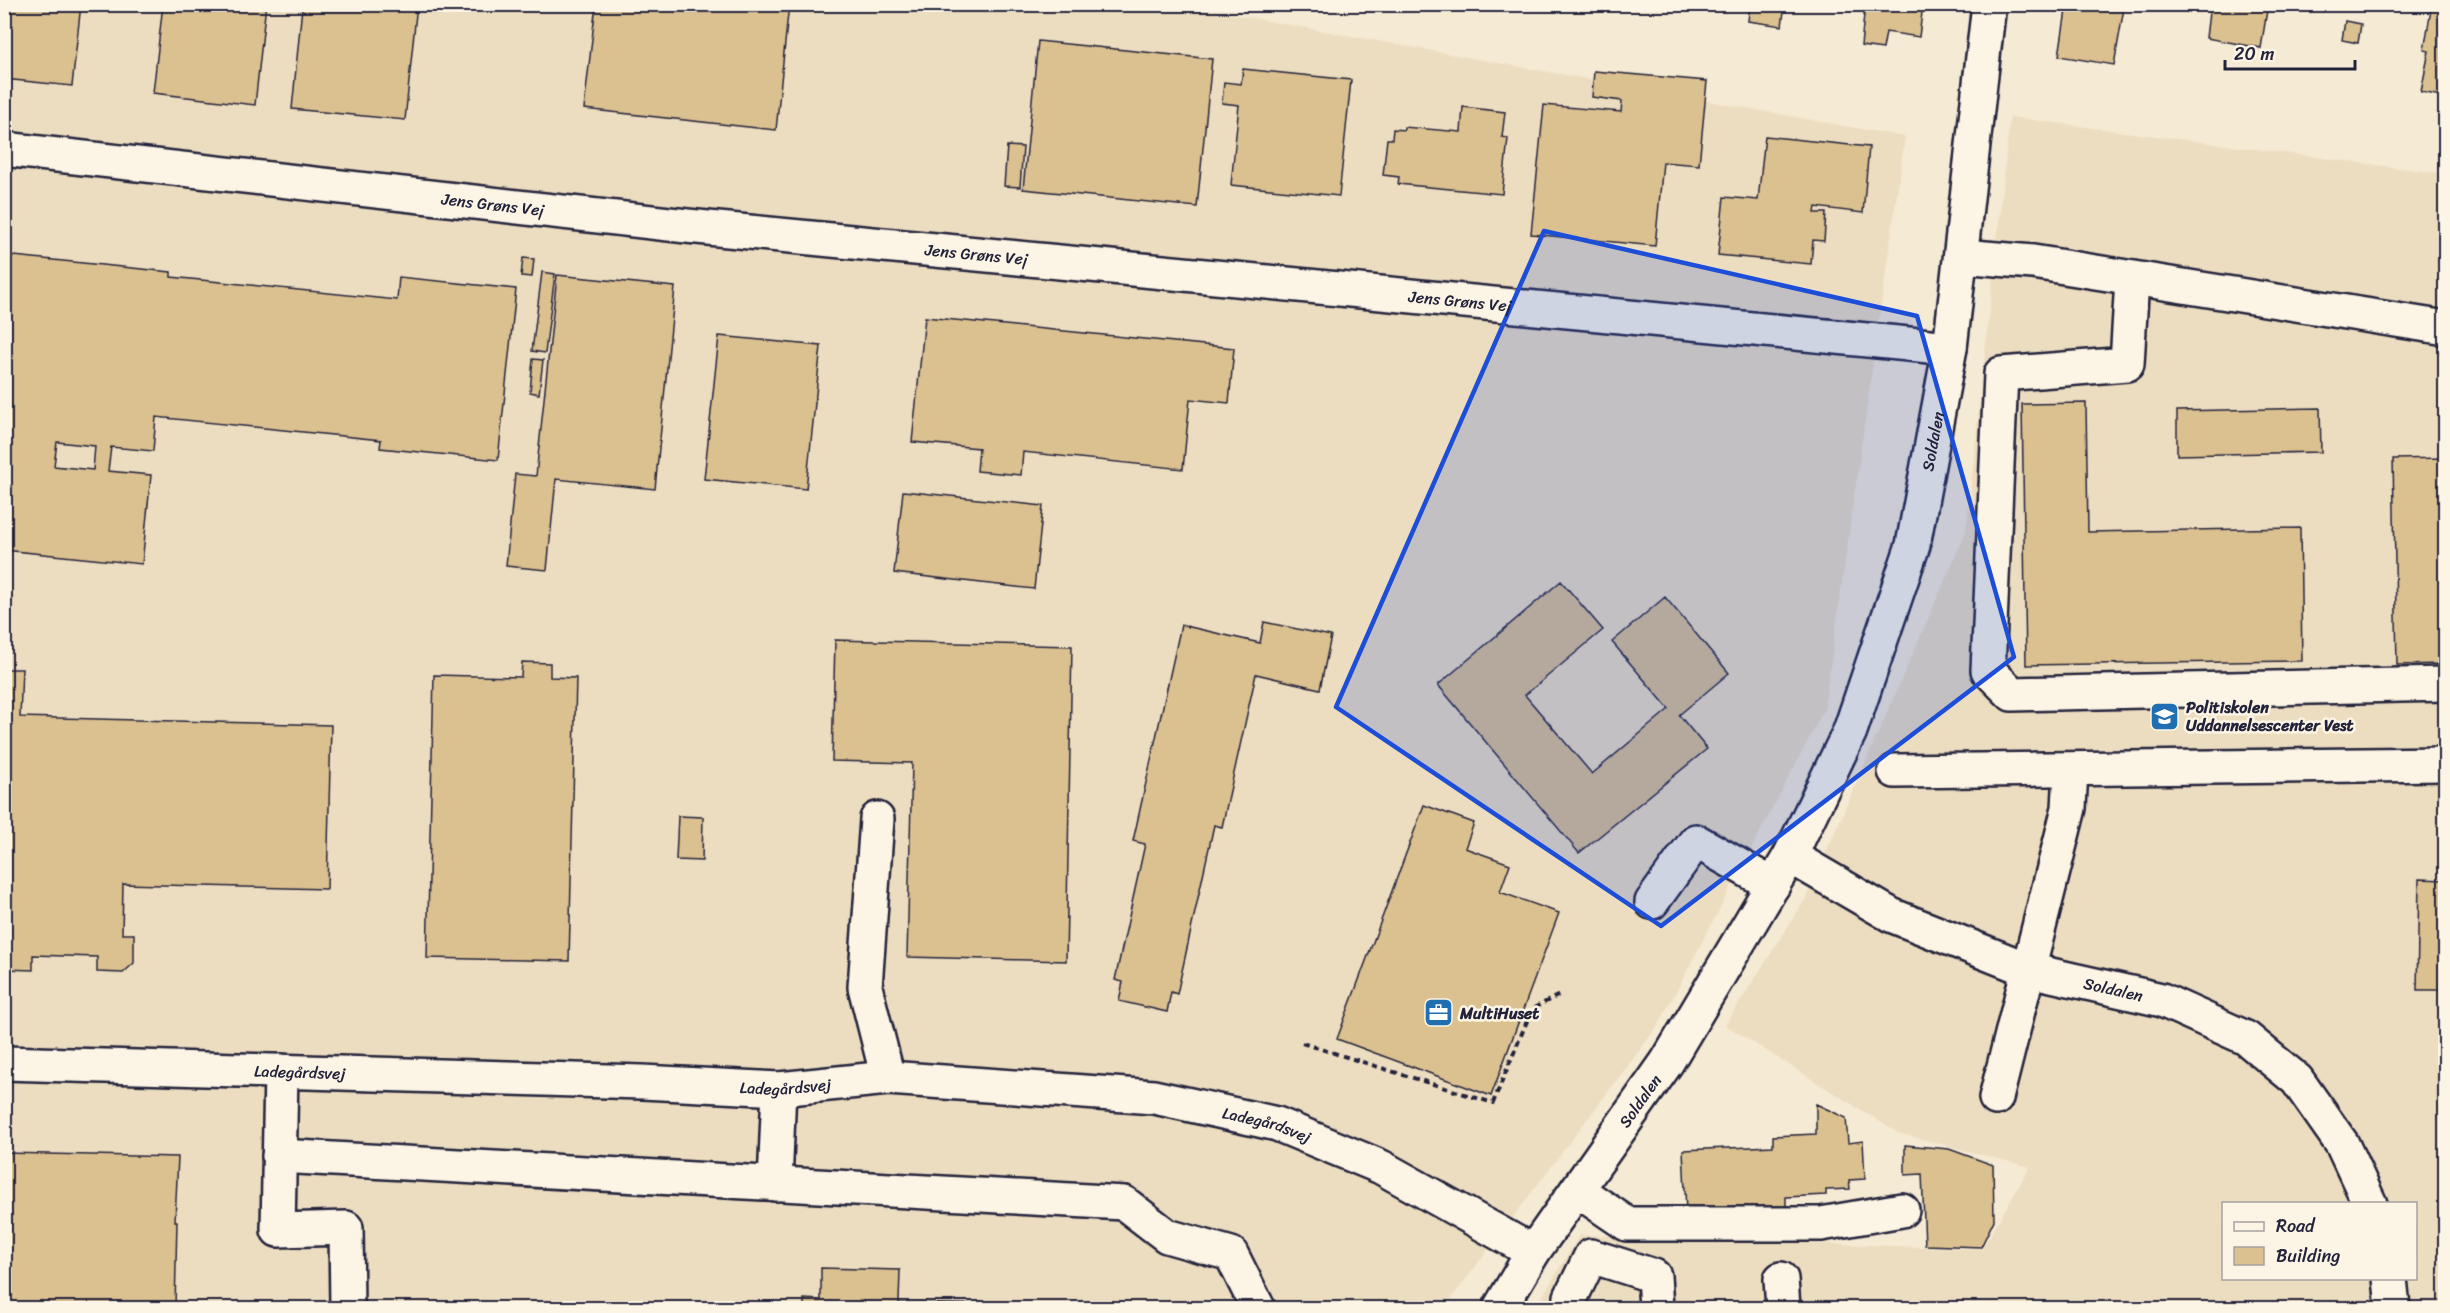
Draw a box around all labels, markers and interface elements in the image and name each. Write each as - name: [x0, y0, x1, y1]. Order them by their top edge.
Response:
- scale bar: [2225, 33, 2356, 71]
- text: 20 m: [2234, 38, 2274, 70]
- street label: Jens Grøns Vej: [439, 184, 547, 224]
- street label: Jens Grøns Vej: [923, 234, 1030, 273]
- street label: Jens Grøns Vej: [1406, 281, 1514, 320]
- street label: Soldalen: [1913, 409, 1952, 474]
- place label: Politiskolen Uddannelsescenter Vest: [2186, 693, 2354, 740]
- school or university icon: Politiskolen Uddannelsescenter Vest: [2149, 700, 2181, 732]
- street label: Soldalen: [2081, 968, 2146, 1010]
- office icon: MultiHuset: [1423, 997, 1455, 1029]
- place label: MultiHuset: [1459, 999, 1539, 1028]
- street label: Ladegårdsvej: [254, 1056, 347, 1088]
- street label: Soldalen: [1610, 1068, 1669, 1134]
- street label: Ladegårdsvej: [739, 1069, 833, 1104]
- street label: Ladegårdsvej: [1220, 1098, 1317, 1152]
- legend: [2222, 1202, 2417, 1280]
- text: Road: [2276, 1210, 2316, 1242]
- text: Building: [2276, 1240, 2340, 1272]

